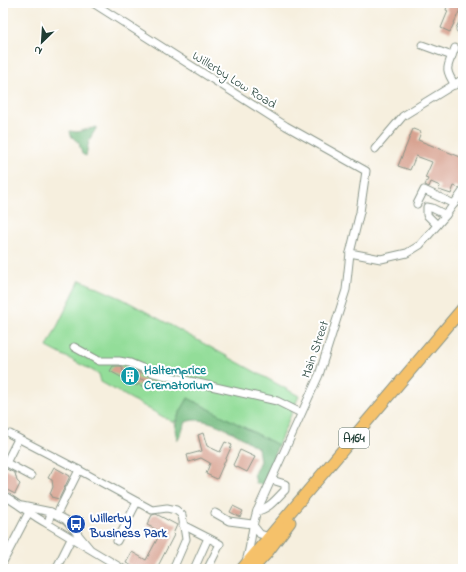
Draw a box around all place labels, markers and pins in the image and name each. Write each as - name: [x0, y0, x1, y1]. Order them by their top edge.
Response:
- place label: Haltemprice Crematorium: [144, 361, 213, 395]
- building icon: Haltemprice Crematorium: [119, 365, 141, 387]
- place label: Willerby Business Park: [89, 509, 168, 543]
- bus stop icon: Willerby Business Park: [65, 513, 87, 535]

